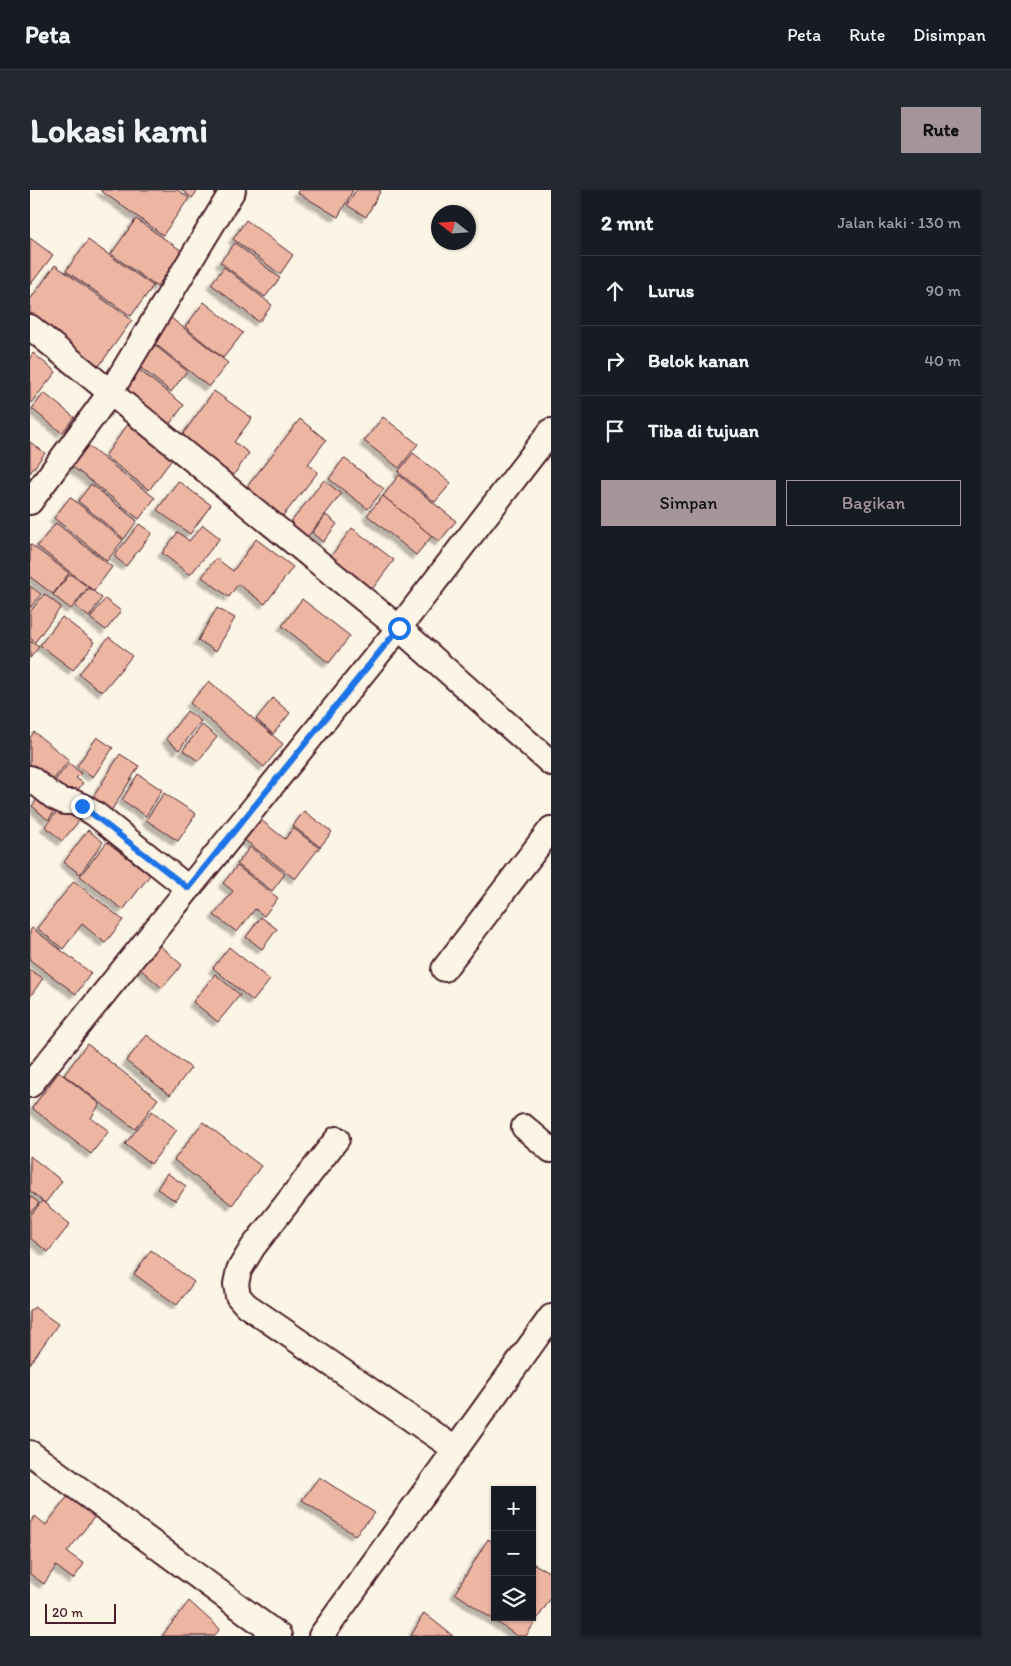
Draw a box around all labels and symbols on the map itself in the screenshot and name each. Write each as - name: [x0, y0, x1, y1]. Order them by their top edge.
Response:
- north arrow: [431, 205, 476, 250]
- route start: [388, 617, 411, 640]
- route end: [71, 795, 94, 818]
- scale bar: [45, 1601, 116, 1624]

